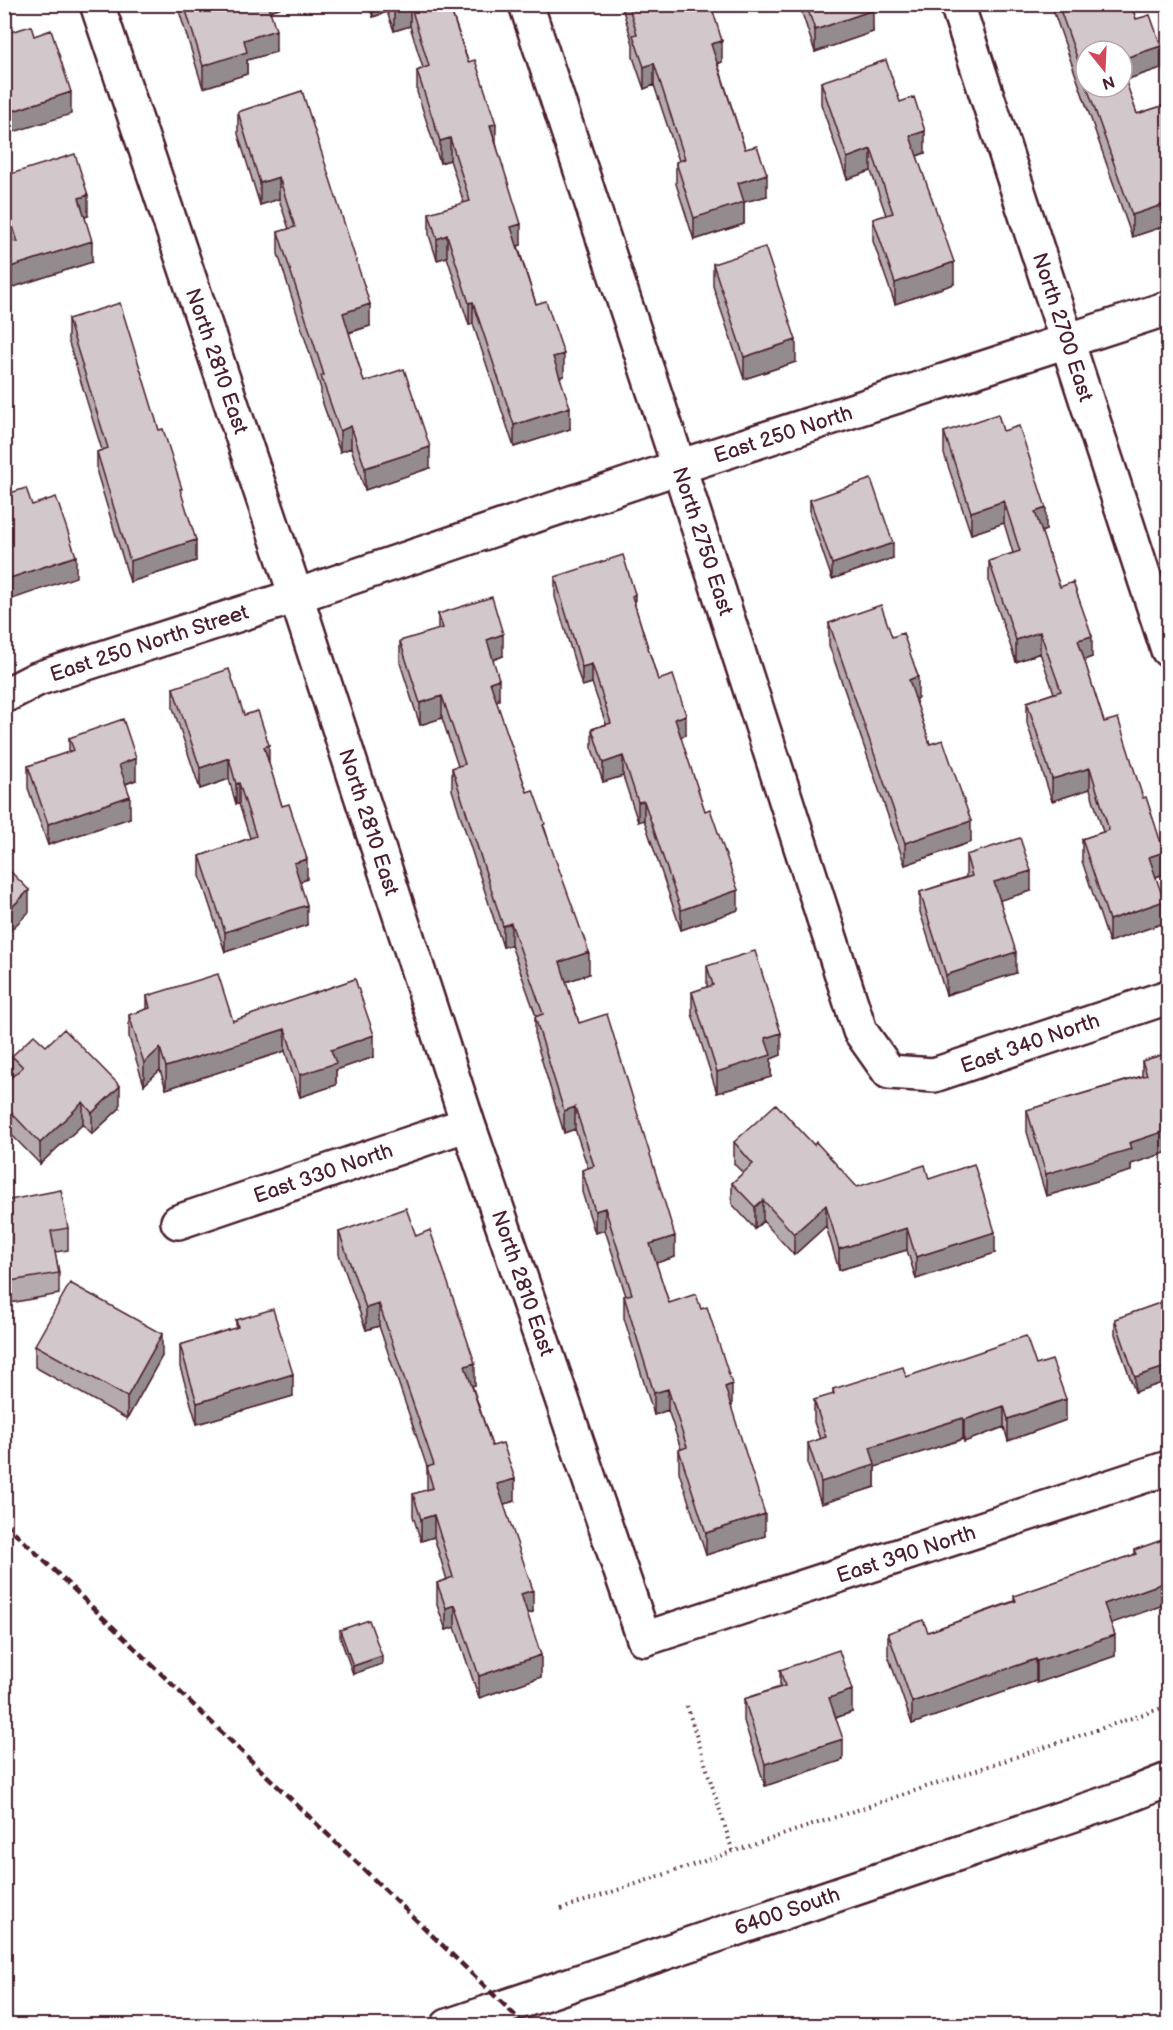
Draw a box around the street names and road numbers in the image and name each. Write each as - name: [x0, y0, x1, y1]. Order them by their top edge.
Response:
- street label: North 2700 East: [1027, 250, 1099, 405]
- street label: North 2810 East: [180, 285, 253, 438]
- street label: East 250 North: [711, 400, 856, 469]
- street label: North 2750 East: [667, 464, 738, 619]
- street label: East 250 North Street: [47, 599, 252, 687]
- street label: North 2810 East: [333, 746, 404, 899]
- street label: East 340 North: [957, 1008, 1103, 1079]
- street label: East 330 North: [250, 1138, 396, 1209]
- street label: North 2810 East: [486, 1207, 559, 1360]
- street label: East 390 North: [833, 1520, 979, 1589]
- street label: 6400 South: [731, 1882, 843, 1941]

